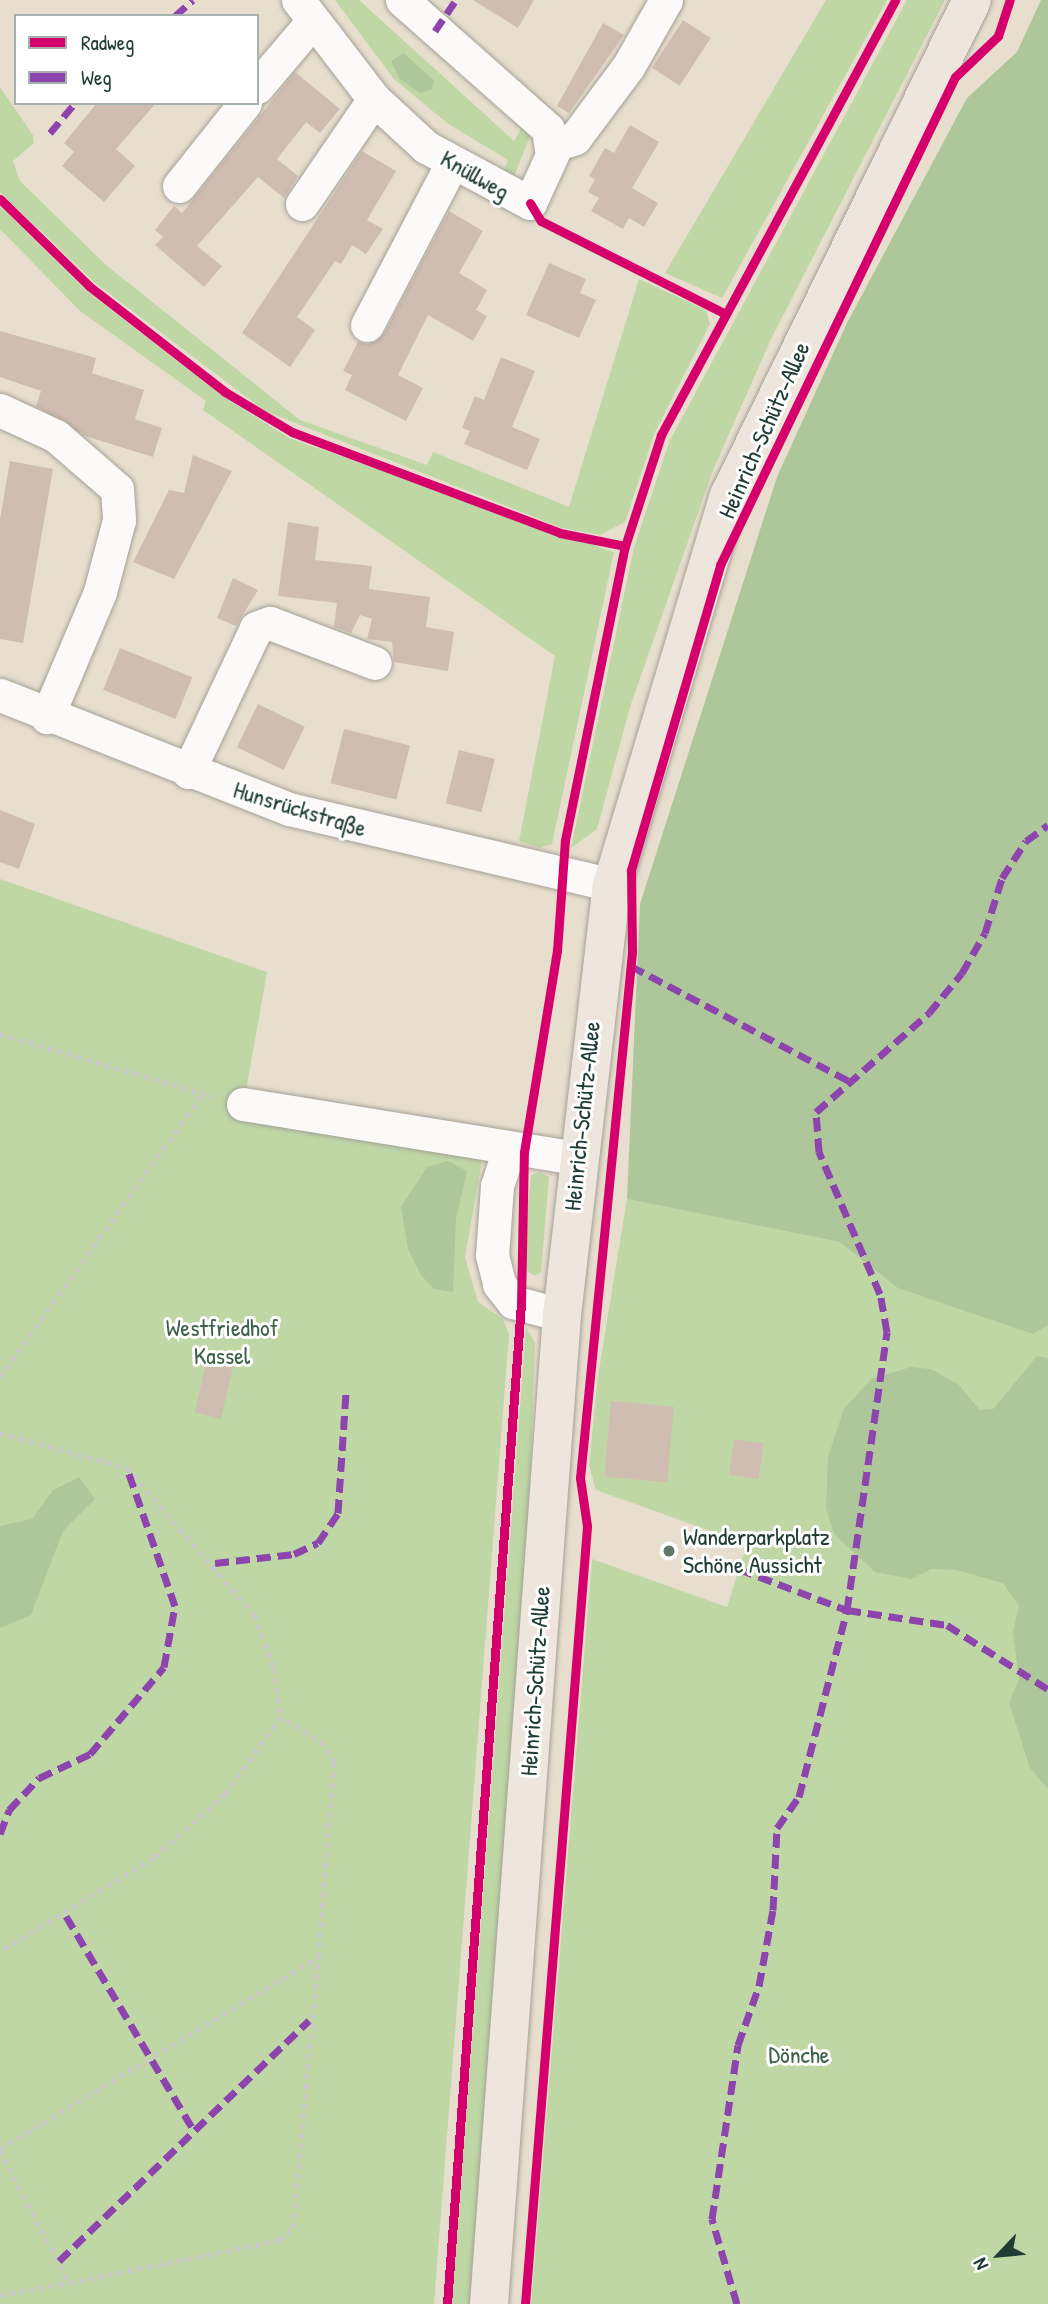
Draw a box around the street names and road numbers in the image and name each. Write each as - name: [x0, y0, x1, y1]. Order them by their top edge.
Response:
- street label: Knüllweg: [435, 144, 515, 206]
- street label: Heinrich-Schütz-Allee: [712, 337, 816, 523]
- street label: Hunsrückstraße: [230, 775, 370, 843]
- street label: Heinrich-Schütz-Allee: [558, 1020, 606, 1212]
- street label: Heinrich-Schütz-Allee: [514, 1585, 556, 1777]

